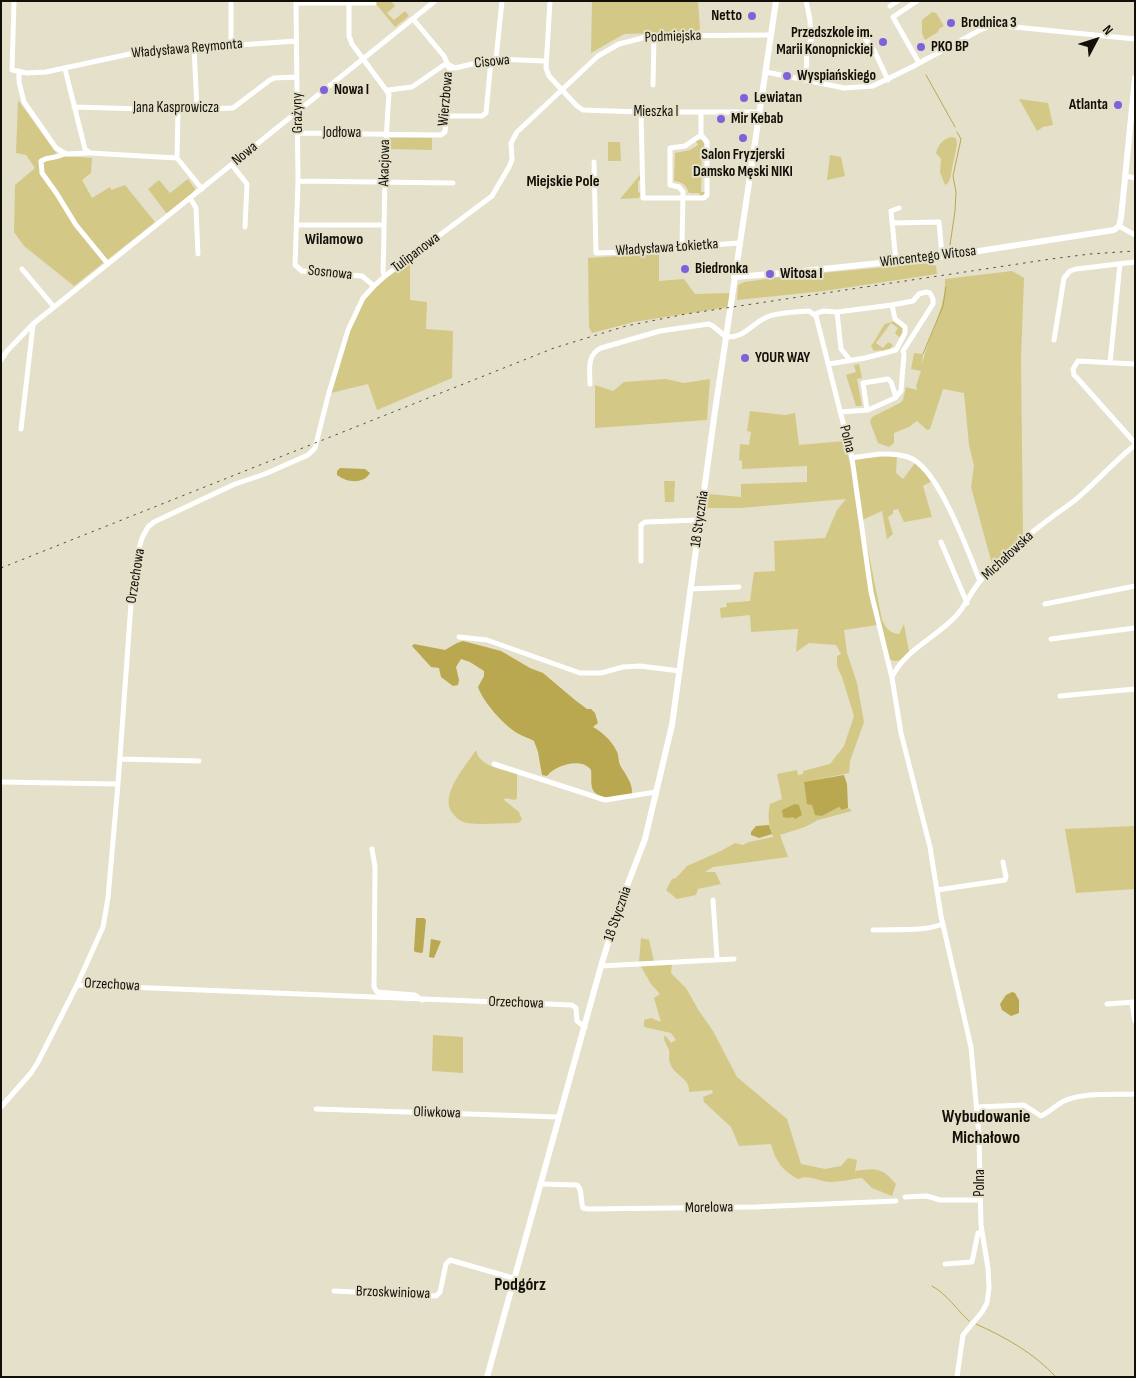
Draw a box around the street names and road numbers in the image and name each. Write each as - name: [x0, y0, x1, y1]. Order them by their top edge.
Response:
- street label: Podmiejska: [644, 27, 702, 47]
- street label: Władysława Reymonta: [131, 35, 243, 63]
- street label: Cisowa: [473, 51, 511, 73]
- street label: Wierzbowa: [435, 71, 457, 127]
- street label: Grażyny: [289, 92, 307, 134]
- street label: Jana Kasprowicza: [133, 99, 219, 117]
- street label: Mieszka I: [633, 103, 679, 121]
- street label: Jodłowa: [323, 124, 361, 142]
- street label: Nowa: [229, 138, 261, 170]
- street label: Akacjowa: [376, 139, 394, 187]
- street label: Tulipanowa: [388, 229, 444, 277]
- street label: Władysława Łokietka: [615, 235, 719, 261]
- street label: Wincentego Witosa: [879, 242, 977, 272]
- street label: Sosnowa: [307, 262, 353, 284]
- street label: Polna: [835, 423, 859, 455]
- street label: 18 Stycznia: [687, 489, 713, 549]
- street label: Michałowska: [978, 528, 1038, 584]
- street label: Orzechowa: [123, 547, 149, 605]
- street label: 18 Stycznia: [600, 884, 636, 944]
- street label: Orzechowa: [84, 975, 140, 995]
- street label: Orzechowa: [488, 993, 544, 1013]
- street label: Oliwkowa: [413, 1103, 461, 1123]
- street label: Polna: [971, 1169, 989, 1197]
- street label: Morelowa: [685, 1199, 733, 1217]
- street label: Brzoskwiniowa: [356, 1283, 430, 1303]

